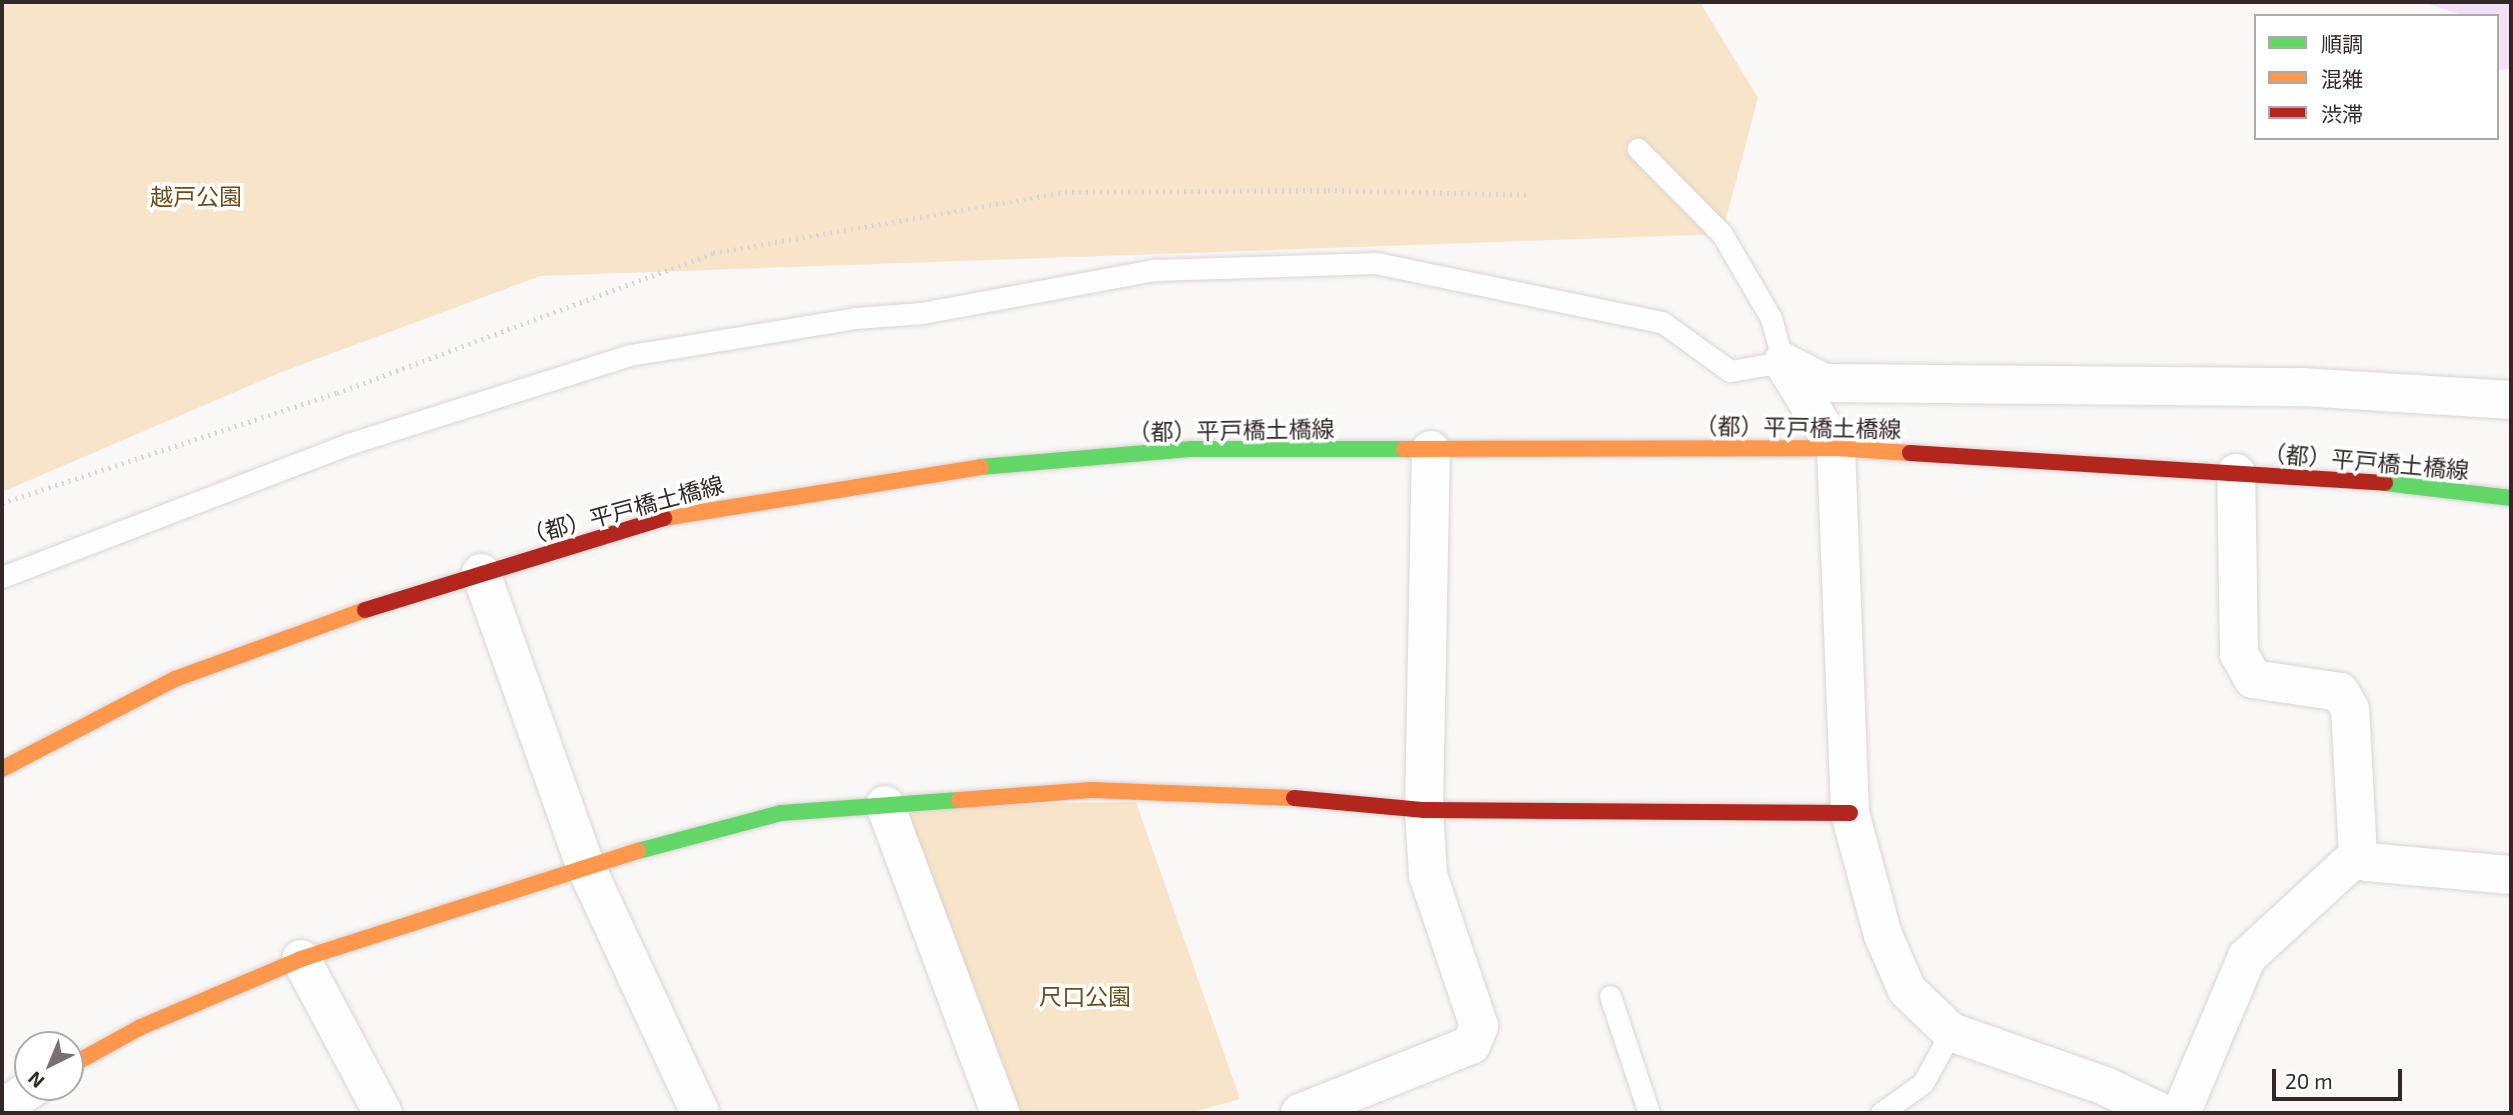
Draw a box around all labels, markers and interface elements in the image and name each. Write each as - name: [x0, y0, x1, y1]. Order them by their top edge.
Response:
- legend: [2254, 14, 2499, 140]
- text: 順調: [2321, 31, 2363, 56]
- text: 混雑: [2321, 66, 2363, 91]
- text: 渋滞: [2321, 101, 2363, 126]
- park label: 越戸公園: [150, 182, 242, 210]
- street label: （都）平戸橋土橋線: [1694, 411, 1902, 443]
- street label: （都）平戸橋土橋線: [1127, 414, 1335, 446]
- street label: （都）平戸橋土橋線: [2262, 438, 2470, 484]
- street label: （都）平戸橋土橋線: [519, 470, 727, 550]
- park label: 尺口公園: [1039, 982, 1131, 1010]
- north arrow: [14, 1031, 84, 1101]
- scale bar: [2275, 1056, 2404, 1100]
- text: N: [23, 1067, 49, 1093]
- text: 20 m: [2285, 1068, 2333, 1093]

